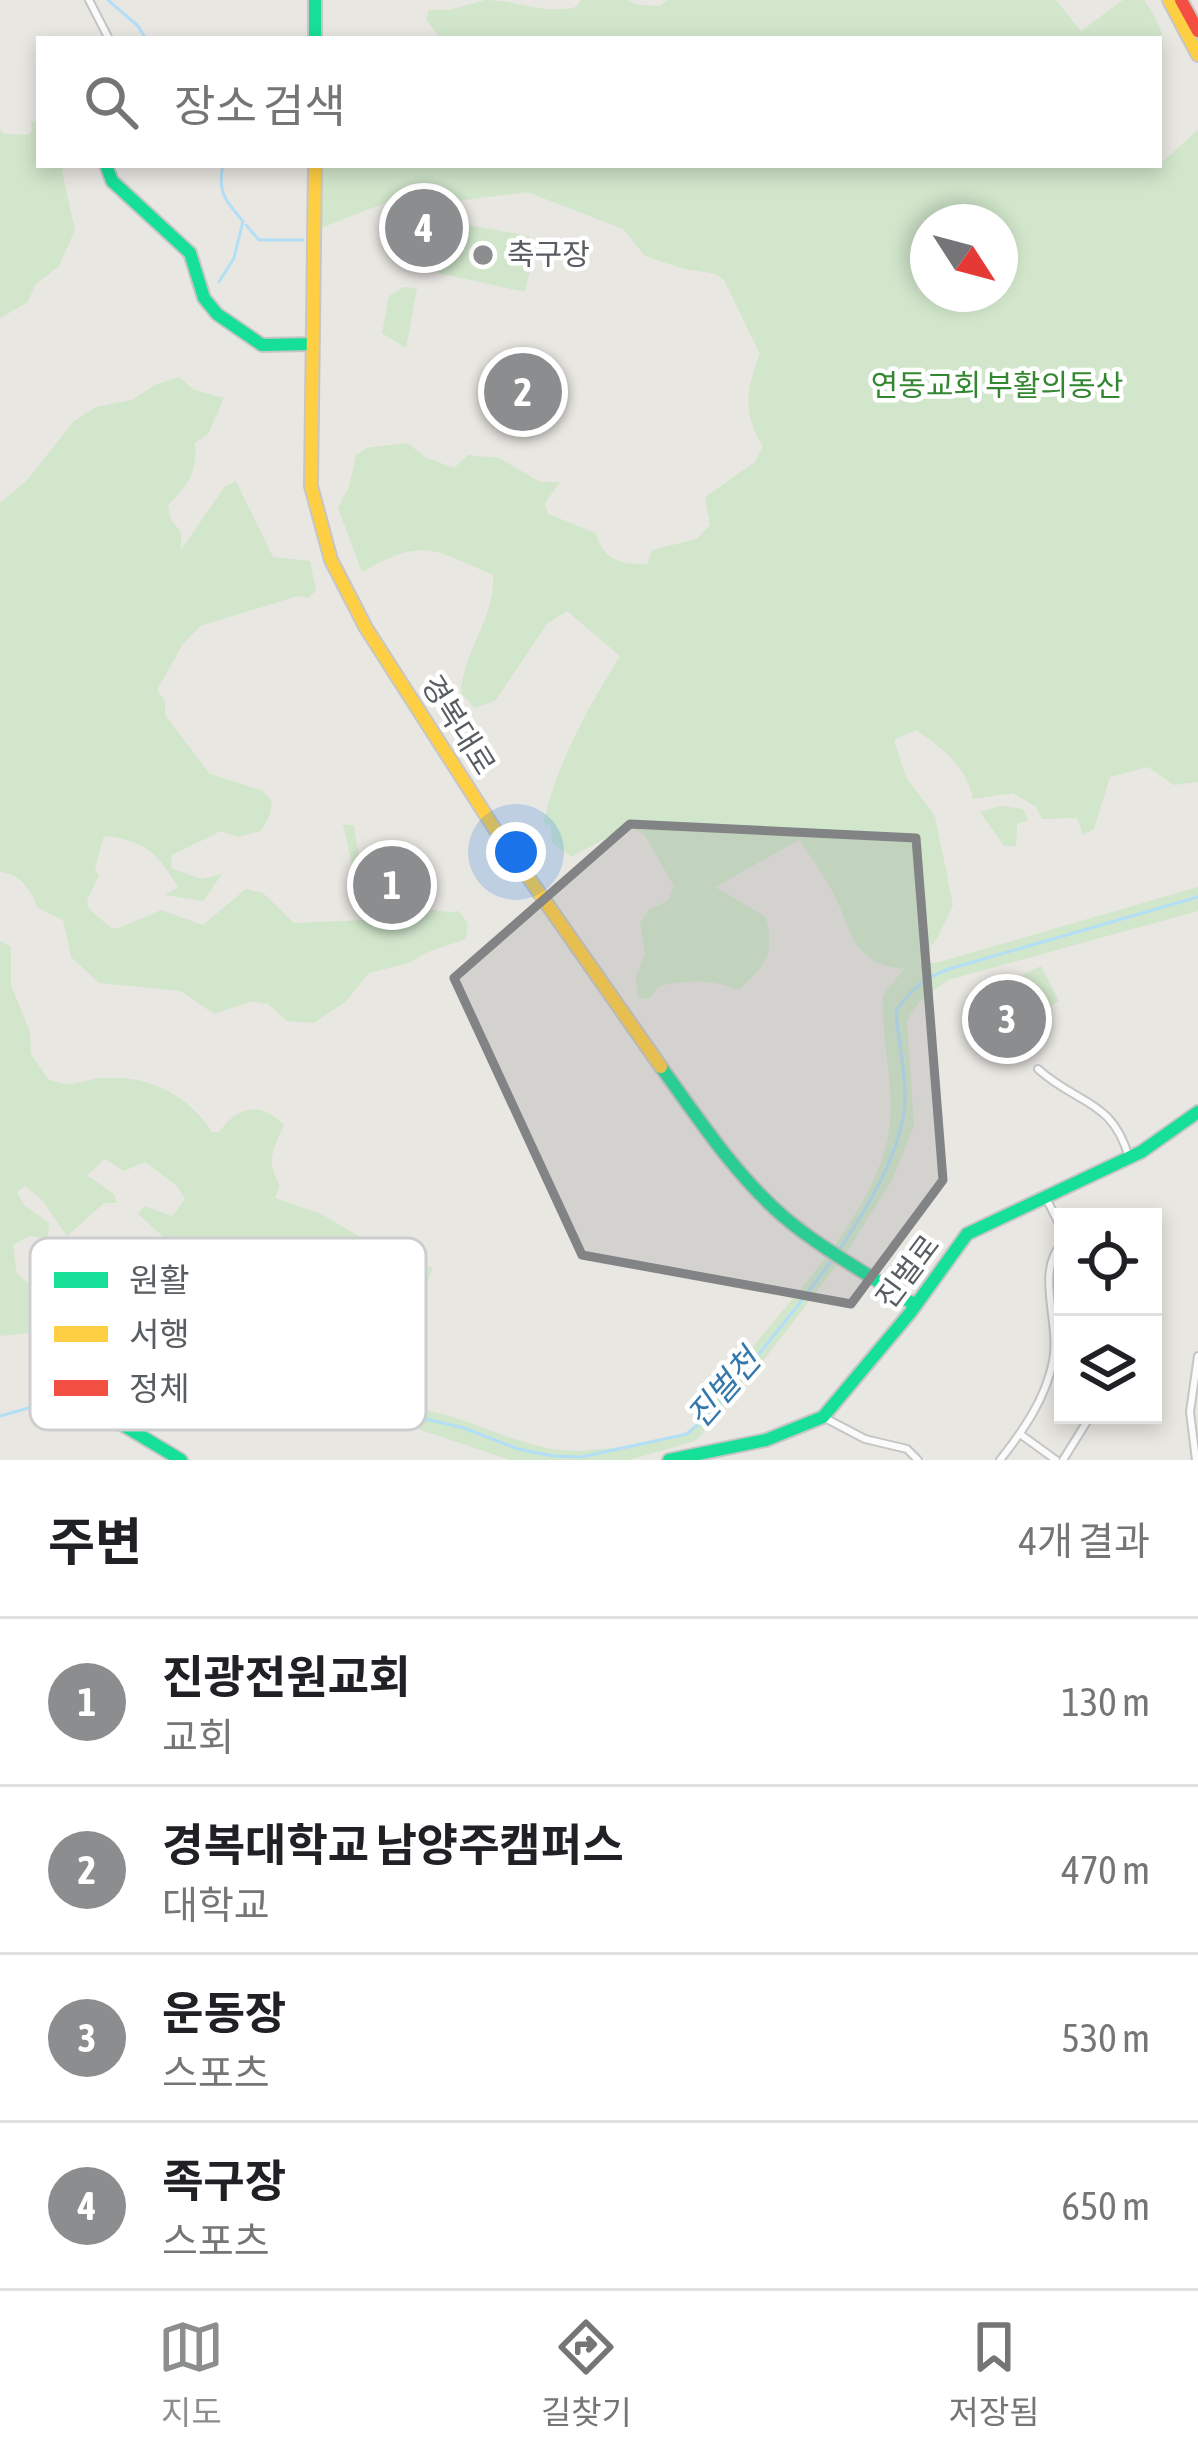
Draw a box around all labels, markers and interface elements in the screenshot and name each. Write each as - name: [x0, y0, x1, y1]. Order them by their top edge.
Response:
- search box: [36, 36, 1162, 168]
- icon: search: [78, 69, 144, 135]
- text: 장소 검색: [174, 80, 346, 132]
- pin: 4: [385, 183, 463, 273]
- north arrow: [910, 204, 1018, 312]
- place label: 축구장: [507, 237, 590, 271]
- marker: 축구장: [470, 242, 496, 268]
- pin: 2: [484, 347, 562, 437]
- park label: 연동교회 부활의동산: [871, 368, 1123, 402]
- street label: 경복대로: [415, 669, 503, 780]
- your location: [486, 822, 546, 882]
- pin: 1: [353, 840, 431, 930]
- pin: 3: [968, 974, 1046, 1064]
- map controls: [1054, 1208, 1162, 1424]
- button: locate: [1054, 1208, 1162, 1316]
- street label: 진벌로: [869, 1228, 946, 1315]
- legend: [30, 1238, 426, 1430]
- text: 원활: [129, 1261, 190, 1299]
- text: 서행: [129, 1315, 190, 1353]
- button: layers: [1054, 1316, 1162, 1424]
- water label: 진벌천: [679, 1338, 770, 1435]
- text: 정체: [129, 1369, 190, 1407]
- text: 주변: [48, 1512, 142, 1571]
- text: 4개 결과: [1019, 1519, 1150, 1563]
- text: 진광전원교회: [162, 1651, 410, 1703]
- text: 1: [78, 1680, 96, 1724]
- text: 130 m: [1062, 1680, 1150, 1724]
- text: 교회: [162, 1715, 234, 1759]
- text: 경복대학교 남양주캠퍼스: [162, 1819, 624, 1871]
- text: 2: [78, 1848, 96, 1892]
- text: 470 m: [1062, 1848, 1150, 1892]
- text: 대학교: [162, 1883, 270, 1927]
- text: 운동장: [162, 1987, 286, 2039]
- text: 3: [78, 2016, 96, 2060]
- text: 530 m: [1062, 2016, 1150, 2060]
- text: 스포츠: [162, 2051, 270, 2095]
- text: 족구장: [162, 2155, 286, 2207]
- text: 4: [78, 2184, 96, 2228]
- text: 650 m: [1062, 2184, 1150, 2228]
- text: 스포츠: [162, 2219, 270, 2263]
- tab: 지도: [158, 2314, 224, 2434]
- tab: 길찾기: [541, 2314, 632, 2434]
- tab: 저장됨: [949, 2314, 1040, 2434]

